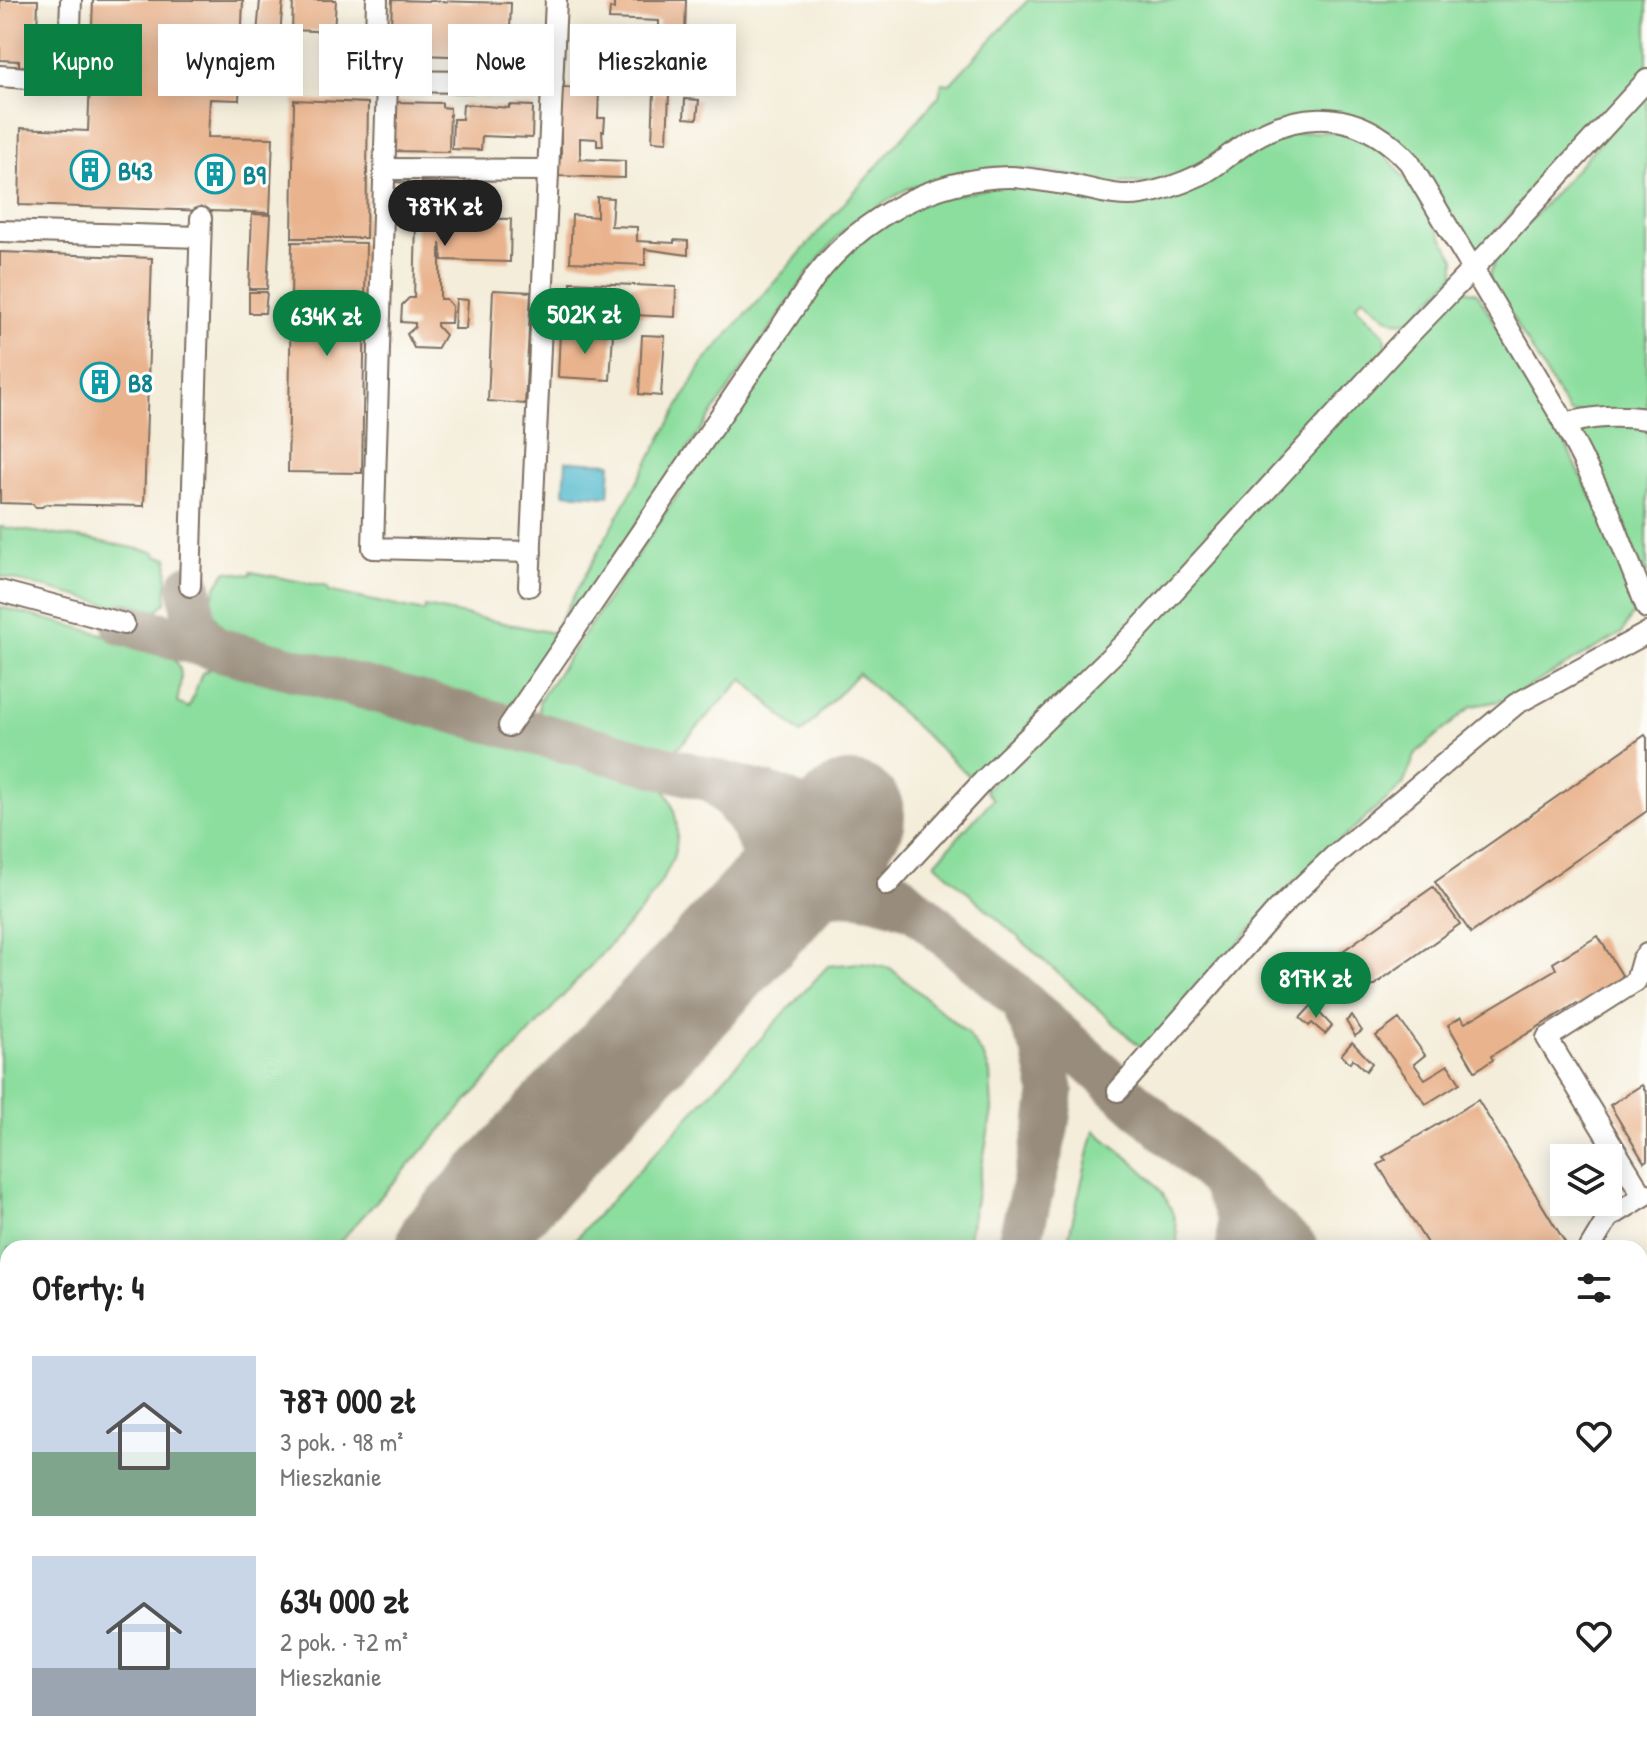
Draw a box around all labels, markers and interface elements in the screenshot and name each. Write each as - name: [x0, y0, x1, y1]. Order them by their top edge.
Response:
- chip: Kupno: [24, 24, 142, 96]
- chip: Wynajem: [158, 24, 303, 96]
- chip: Filtry: [319, 24, 432, 96]
- chip: Nowe: [448, 24, 554, 96]
- chip: Mieszkanie: [570, 24, 736, 96]
- building icon: B43: [69, 149, 111, 191]
- place label: B43: [118, 153, 153, 188]
- building icon: B9: [194, 153, 236, 195]
- place label: B9: [243, 157, 266, 192]
- pin: 787K zł: [371, 180, 519, 248]
- text: 787K zł: [406, 188, 484, 223]
- pin: 502K zł: [511, 288, 659, 356]
- pin: 634K zł: [253, 290, 401, 358]
- text: 502K zł: [547, 296, 623, 331]
- text: 634K zł: [291, 298, 363, 333]
- building icon: B8: [79, 361, 121, 403]
- place label: B8: [128, 365, 152, 400]
- pin: 817K zł: [1242, 952, 1390, 1020]
- text: 817K zł: [1279, 960, 1353, 995]
- map controls: [1550, 1144, 1622, 1216]
- button: layers: [1550, 1144, 1622, 1216]
- text: Oferty: 4: [32, 1265, 144, 1311]
- icon: filters: [1572, 1266, 1616, 1310]
- text: 787 000 zł: [280, 1378, 417, 1424]
- icon: home: [96, 1388, 192, 1484]
- icon: heart: [1572, 1414, 1616, 1458]
- text: 3 pok. · 98 m²: [280, 1424, 403, 1459]
- text: Mieszkanie: [280, 1459, 382, 1494]
- text: 634 000 zł: [280, 1578, 410, 1624]
- icon: home: [96, 1588, 192, 1684]
- icon: heart: [1572, 1614, 1616, 1658]
- text: 2 pok. · 72 m²: [280, 1624, 408, 1659]
- text: Mieszkanie: [280, 1659, 382, 1694]

